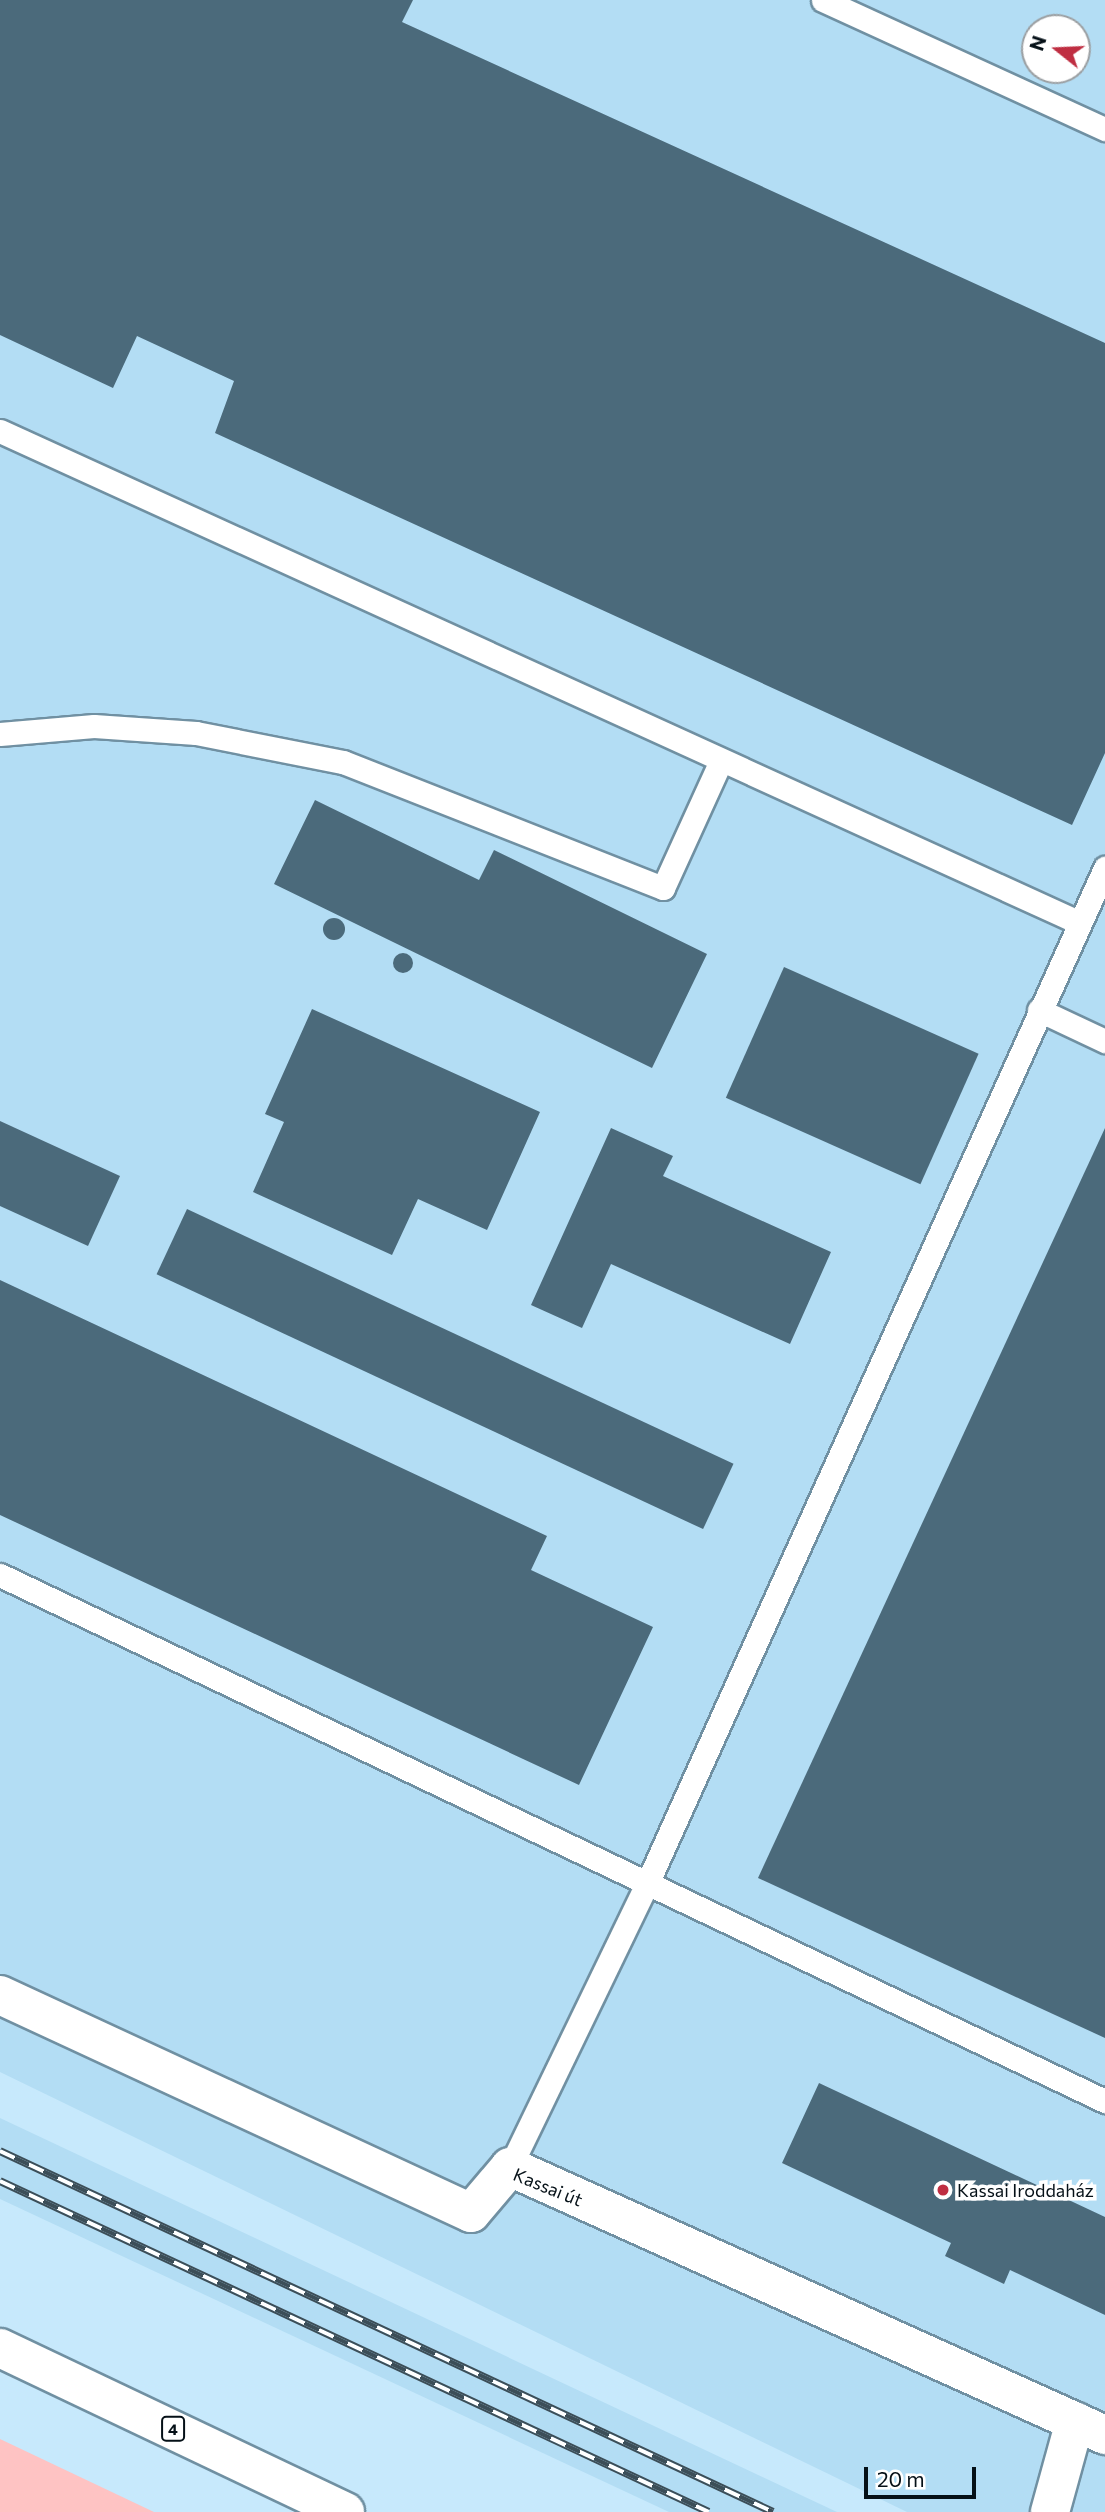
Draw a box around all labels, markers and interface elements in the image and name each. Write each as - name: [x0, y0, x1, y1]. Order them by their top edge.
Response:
- north arrow: [1021, 14, 1091, 84]
- text: N: [1024, 33, 1051, 53]
- street label: Kassai út: [510, 2163, 586, 2211]
- place label: Kassai Iroddaház: [957, 2179, 1094, 2201]
- marker: Kassai Iroddaház: [935, 2182, 951, 2198]
- road number: 4: [161, 2416, 185, 2442]
- scale bar: [867, 2452, 979, 2496]
- text: 20 m: [877, 2466, 925, 2491]

